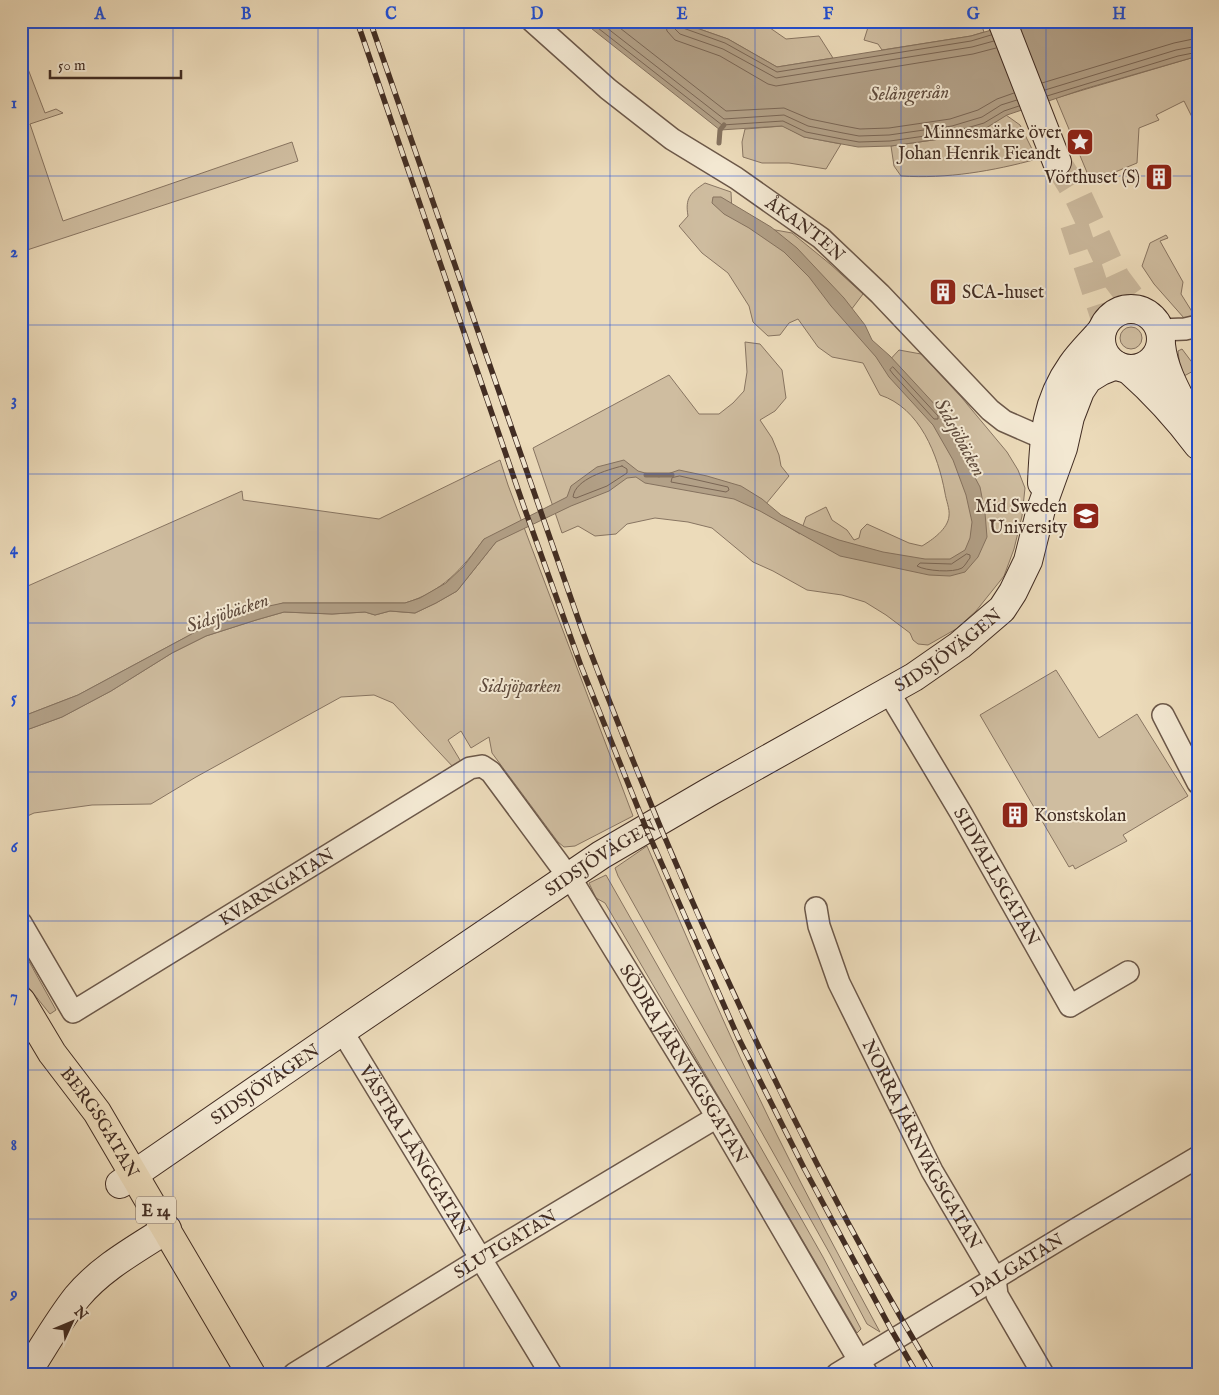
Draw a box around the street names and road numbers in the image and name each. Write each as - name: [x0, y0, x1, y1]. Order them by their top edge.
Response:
- street label: ÅKANTEN: [759, 190, 849, 268]
- street label: SIDSJÖVÄGEN: [891, 604, 1007, 698]
- street label: SIDVALLSGATAN: [947, 804, 1044, 951]
- street label: SIDSJÖVÄGEN: [541, 815, 662, 903]
- street label: KVARNGATAN: [215, 844, 340, 932]
- street label: SÖDRA JÄRNVÄGSGATAN: [613, 961, 752, 1168]
- street label: NORRA JÄRNVÄGSGATAN: [856, 1036, 986, 1254]
- street label: SIDSJÖVÄGEN: [207, 1039, 325, 1131]
- street label: VÄSTRA LÅNGGATAN: [352, 1061, 475, 1241]
- street label: BERGSGATAN: [54, 1063, 143, 1183]
- road number: E 14: [136, 1196, 176, 1224]
- street label: SLUTGATAN: [450, 1205, 562, 1285]
- street label: DALGATAN: [966, 1229, 1069, 1304]

